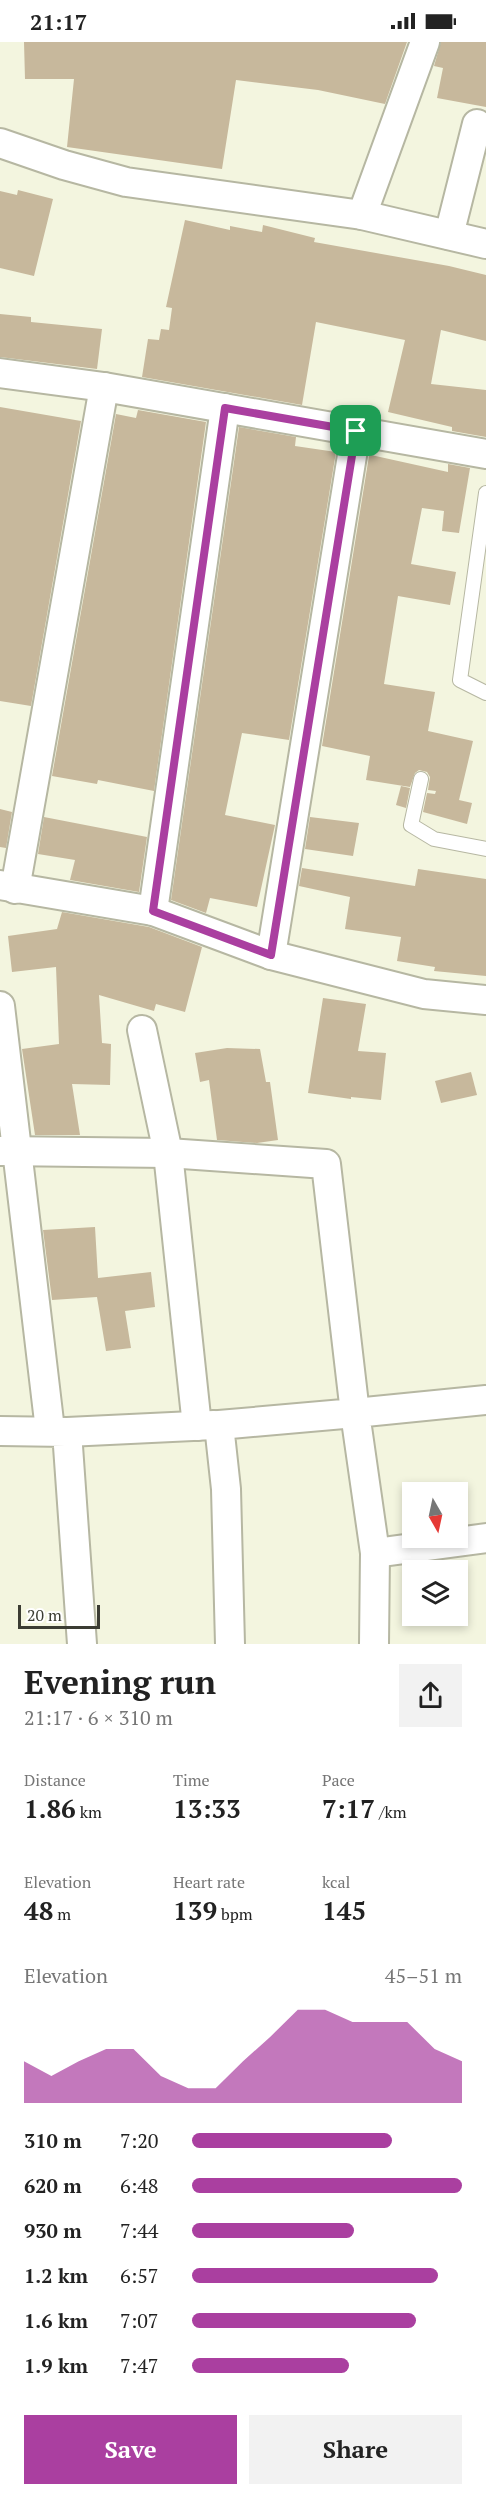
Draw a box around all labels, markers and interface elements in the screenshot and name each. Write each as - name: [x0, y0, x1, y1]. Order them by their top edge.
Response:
- text: 21:17: [30, 7, 87, 36]
- pin: [330, 405, 381, 456]
- icon: arrive: [339, 414, 372, 447]
- north arrow: [402, 1482, 468, 1548]
- map controls: [402, 1482, 468, 1626]
- button: layers: [402, 1560, 468, 1626]
- scale bar: [18, 1602, 100, 1630]
- text: 20 m: [27, 1604, 62, 1626]
- text: Evening run: [24, 1660, 216, 1703]
- button: share: [399, 1664, 462, 1727]
- text: 21:17 · 6 × 310 m: [24, 1704, 173, 1731]
- text: Distance: [24, 1769, 86, 1791]
- text: Time: [173, 1769, 210, 1791]
- text: Pace: [322, 1769, 355, 1791]
- text: 1.86: [24, 1791, 76, 1825]
- text: 13:33: [173, 1791, 241, 1825]
- text: 7:17: [322, 1791, 375, 1825]
- text: km: [76, 1801, 102, 1823]
- text: /km: [375, 1801, 406, 1823]
- text: Elevation: [24, 1871, 91, 1893]
- text: Heart rate: [173, 1871, 245, 1893]
- text: kcal: [322, 1871, 350, 1893]
- text: 48: [24, 1893, 53, 1927]
- text: 139: [173, 1893, 217, 1927]
- text: 145: [322, 1893, 366, 1927]
- text: m: [53, 1903, 71, 1925]
- text: bpm: [217, 1903, 253, 1925]
- text: Elevation: [24, 1962, 108, 1989]
- text: 45–51 m: [385, 1962, 462, 1989]
- text: 310 m: [24, 2127, 82, 2154]
- text: 7:20: [120, 2127, 159, 2154]
- text: 620 m: [24, 2172, 82, 2199]
- text: 6:48: [120, 2172, 159, 2199]
- text: 930 m: [24, 2217, 82, 2244]
- text: 7:44: [120, 2217, 159, 2244]
- text: 1.2 km: [24, 2262, 88, 2289]
- text: 6:57: [120, 2262, 159, 2289]
- text: 1.6 km: [24, 2307, 88, 2334]
- text: 7:07: [120, 2307, 159, 2334]
- text: 1.9 km: [24, 2352, 88, 2379]
- text: 7:47: [120, 2352, 159, 2379]
- button: Save: [24, 2415, 237, 2484]
- button: Share: [249, 2415, 462, 2484]

